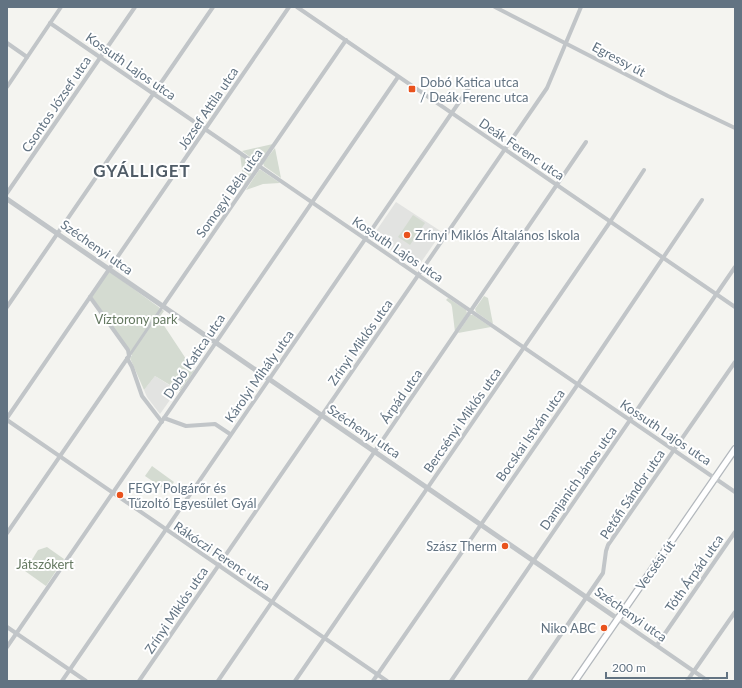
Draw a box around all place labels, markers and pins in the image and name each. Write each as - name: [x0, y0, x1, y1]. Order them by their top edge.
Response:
- place label: Dobó Katica utca / Deák Ferenc utca: [420, 74, 529, 105]
- marker: Dobó Katica utca / Deák Ferenc utca: [407, 84, 417, 94]
- place label: Zrínyi Miklós Általános Iskola: [415, 227, 580, 243]
- marker: Zrínyi Miklós Általános Iskola: [402, 230, 412, 240]
- place label: FEGY Polgárőr és Tűzoltó Egyesület Gyál: [128, 480, 257, 511]
- marker: FEGY Polgárőr és Tűzoltó Egyesület Gyál: [115, 490, 125, 500]
- place label: Szász Therm: [426, 538, 497, 554]
- marker: Szász Therm: [500, 541, 510, 551]
- place label: Niko ABC: [541, 620, 596, 636]
- marker: Niko ABC: [599, 623, 609, 633]

